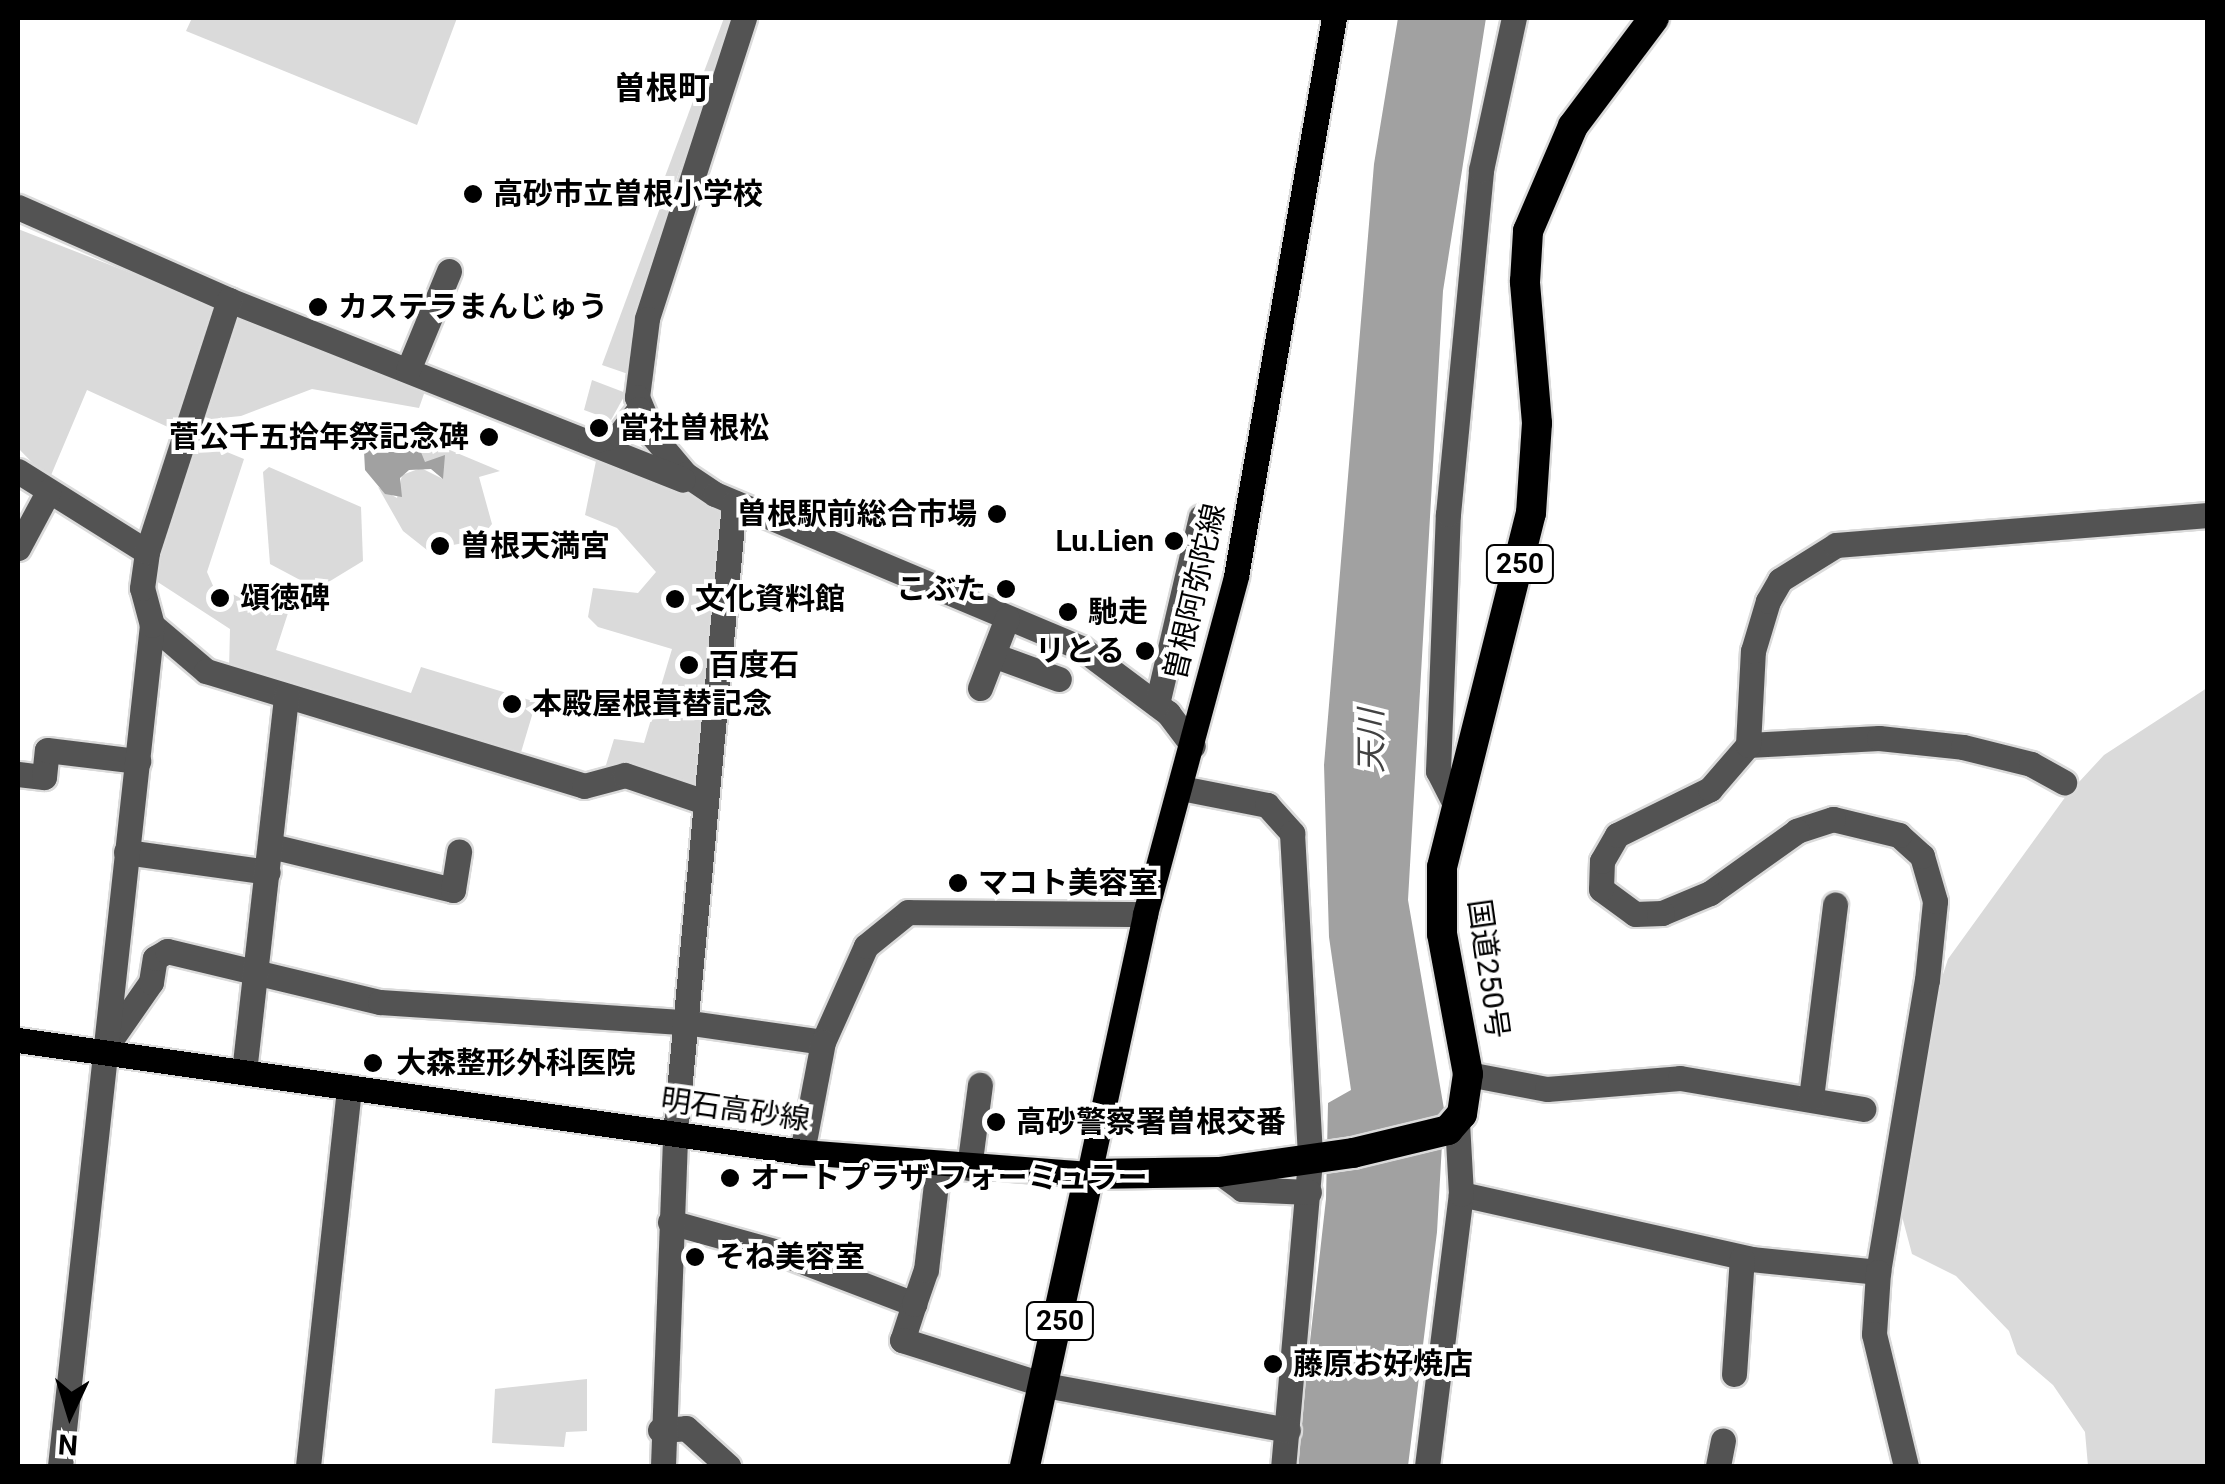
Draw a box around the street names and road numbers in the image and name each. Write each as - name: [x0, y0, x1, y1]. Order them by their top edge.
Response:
- street label: 曽根阿弥陀線: [1157, 500, 1233, 684]
- road number: 250: [1485, 541, 1555, 587]
- street label: 国道250号: [1460, 897, 1516, 1041]
- street label: 明石高砂線: [658, 1082, 812, 1138]
- road number: 250: [1025, 1298, 1095, 1344]

